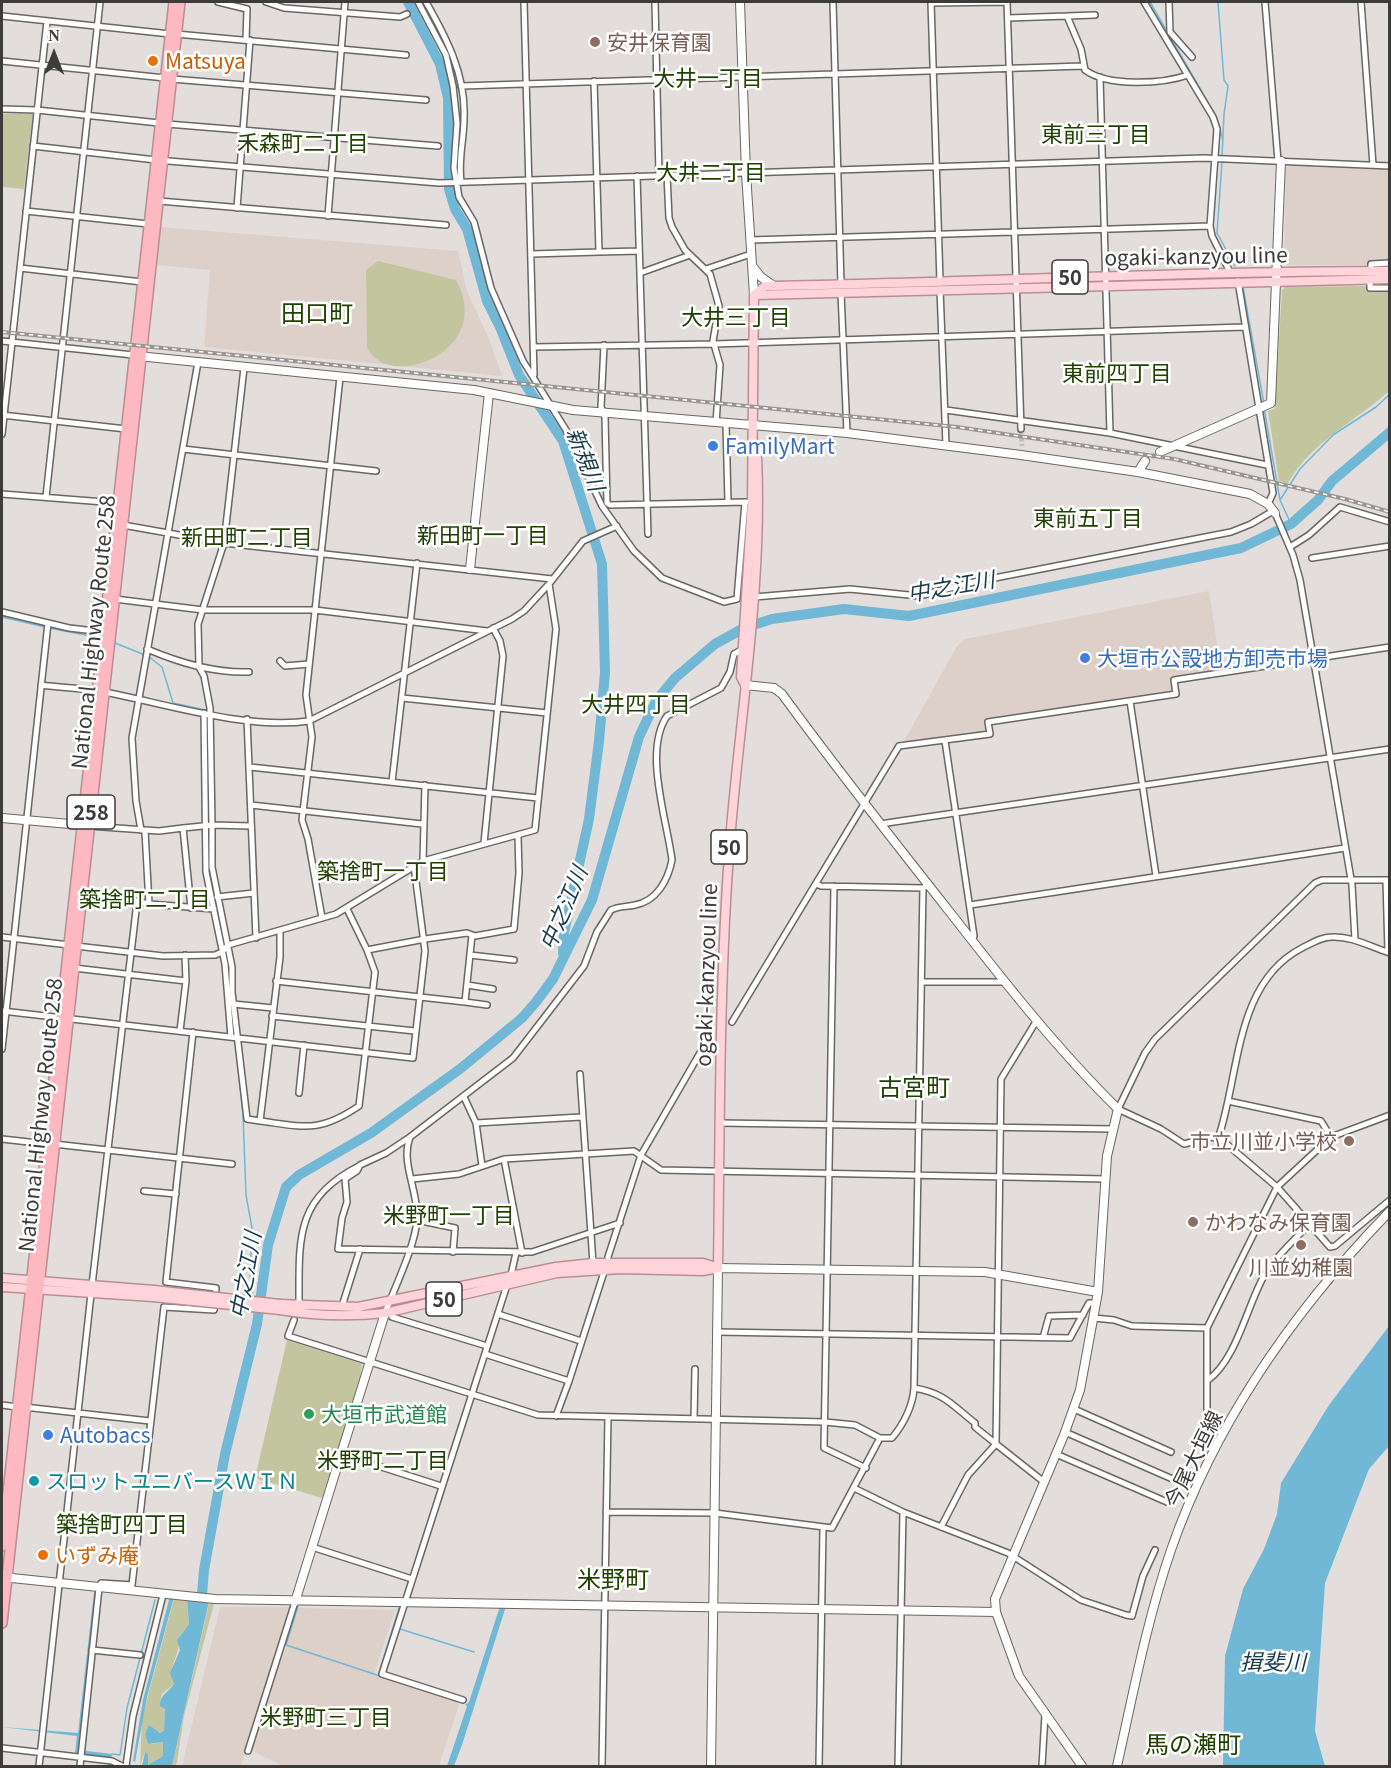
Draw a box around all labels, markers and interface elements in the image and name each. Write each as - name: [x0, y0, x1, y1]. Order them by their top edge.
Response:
- north arrow: [24, 24, 84, 84]
- text: N: [48, 27, 60, 44]
- place label: 安井保育園: [607, 29, 712, 55]
- marker: 安井保育園: [588, 35, 602, 49]
- place label: Matsuya: [165, 48, 246, 74]
- marker: Matsuya: [146, 54, 160, 68]
- district label: 大井一丁目: [653, 65, 763, 91]
- district label: 東前三丁目: [1041, 121, 1151, 147]
- district label: 禾森町二丁目: [237, 130, 369, 156]
- district label: 大井二丁目: [656, 159, 766, 185]
- street label: ogaki-kanzyou line: [1104, 242, 1288, 270]
- road number: 50: [1052, 260, 1088, 294]
- district label: 田口町: [281, 299, 353, 327]
- district label: 大井三丁目: [681, 304, 791, 330]
- district label: 東前四丁目: [1062, 360, 1172, 386]
- water label: 新規川: [562, 423, 610, 495]
- place label: FamilyMart: [725, 433, 835, 459]
- marker: FamilyMart: [706, 439, 720, 453]
- street label: National Highway Route 258: [66, 494, 120, 770]
- district label: 東前五丁目: [1033, 505, 1143, 531]
- district label: 新田町一丁目: [417, 522, 549, 548]
- district label: 新田町二丁目: [181, 524, 313, 550]
- water label: 中之江川: [905, 565, 997, 607]
- place label: 大垣市公設地方卸売市場: [1097, 645, 1328, 671]
- marker: 大垣市公設地方卸売市場: [1078, 651, 1092, 665]
- district label: 大井四丁目: [581, 691, 691, 717]
- road number: 258: [67, 795, 115, 829]
- road number: 50: [711, 830, 747, 864]
- district label: 築捨町一丁目: [317, 858, 449, 884]
- water label: 中之江川: [534, 862, 592, 954]
- street label: ogaki-kanzyou line: [690, 883, 722, 1067]
- district label: 築捨町二丁目: [79, 886, 211, 912]
- street label: National Highway Route 258: [13, 977, 67, 1253]
- district label: 古宮町: [878, 1073, 950, 1101]
- place label: 市立川並小学校: [1190, 1128, 1337, 1154]
- marker: 市立川並小学校: [1342, 1134, 1356, 1148]
- district label: 米野町一丁目: [383, 1202, 515, 1228]
- place label: かわなみ保育園: [1205, 1209, 1352, 1235]
- marker: かわなみ保育園: [1186, 1215, 1200, 1229]
- water label: 中之江川: [224, 1229, 266, 1321]
- marker: 川並幼稚園: [1294, 1238, 1308, 1252]
- place label: 川並幼稚園: [1249, 1254, 1353, 1280]
- road number: 50: [426, 1282, 462, 1316]
- place label: 大垣市武道館: [321, 1401, 447, 1427]
- street label: 今尾大垣線: [1159, 1406, 1227, 1512]
- marker: 大垣市武道館: [302, 1407, 316, 1421]
- place label: Autobacs: [60, 1422, 151, 1448]
- marker: Autobacs: [41, 1428, 55, 1442]
- district label: 米野町二丁目: [317, 1447, 449, 1473]
- place label: スロットユニバースＷＩＮ: [46, 1468, 298, 1494]
- marker: スロットユニバースＷＩＮ: [27, 1474, 41, 1488]
- district label: 築捨町四丁目: [56, 1511, 188, 1537]
- place label: いずみ庵: [55, 1542, 139, 1568]
- marker: いずみ庵: [36, 1548, 50, 1562]
- district label: 米野町: [577, 1565, 649, 1593]
- water label: 揖斐川: [1240, 1649, 1306, 1675]
- district label: 米野町三丁目: [260, 1704, 392, 1730]
- district label: 馬の瀬町: [1145, 1730, 1241, 1758]

